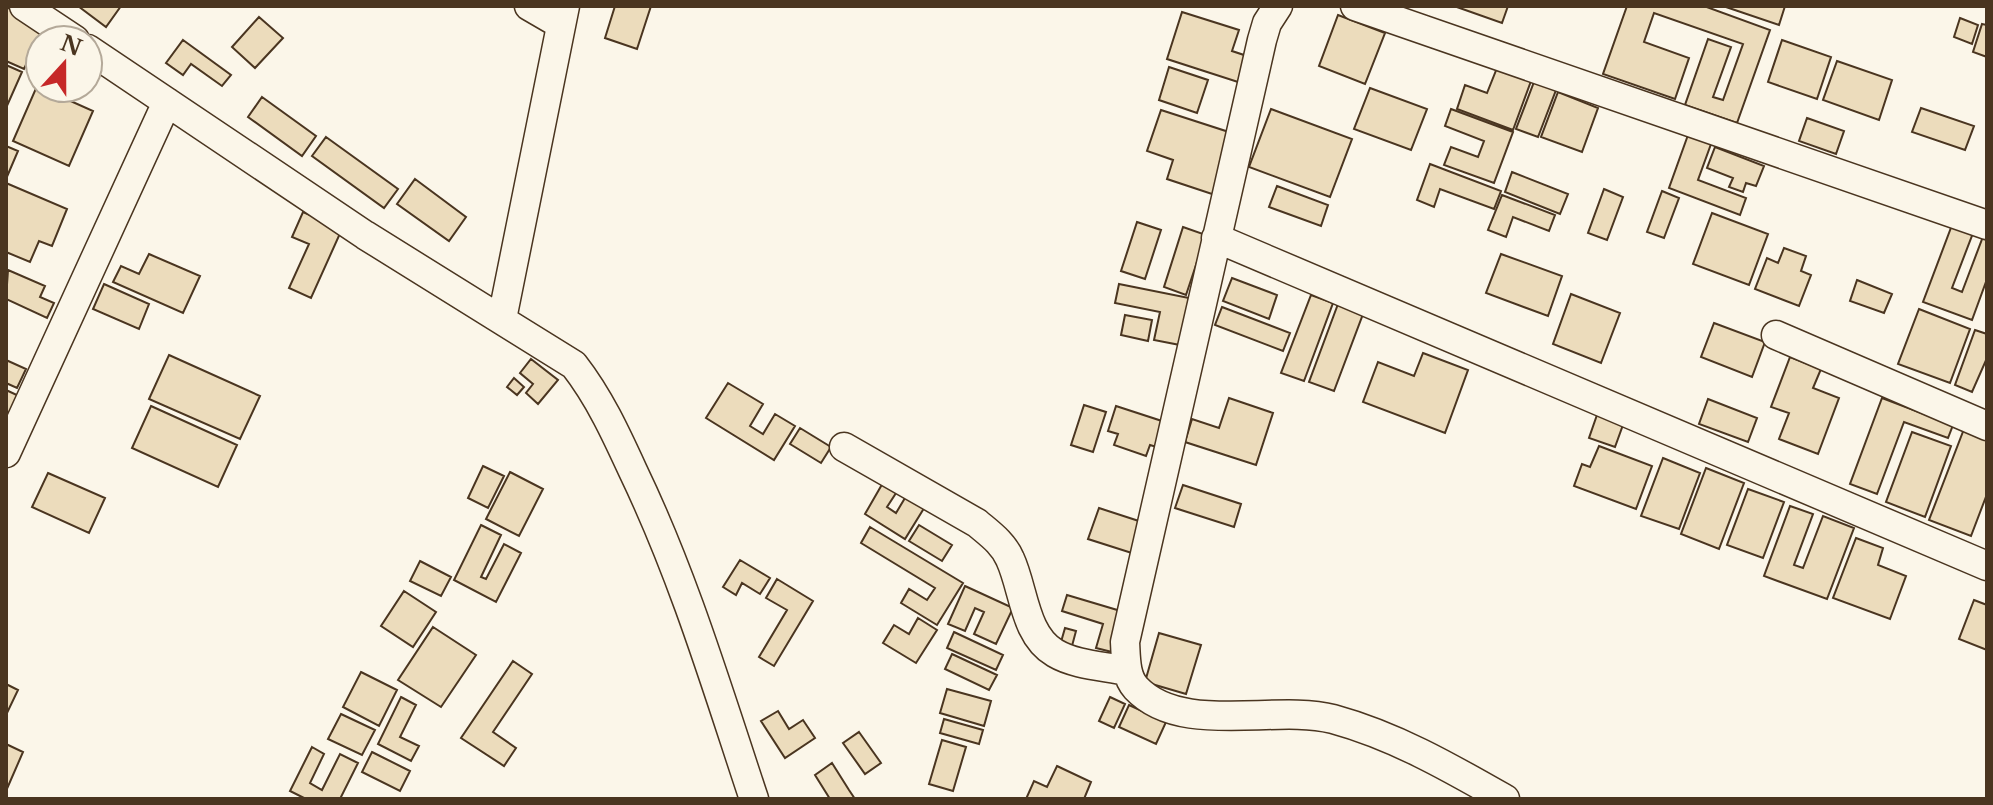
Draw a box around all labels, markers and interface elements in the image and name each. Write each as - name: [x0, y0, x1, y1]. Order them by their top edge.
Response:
- north arrow: [24, 24, 104, 104]
- text: N: [56, 29, 86, 62]

